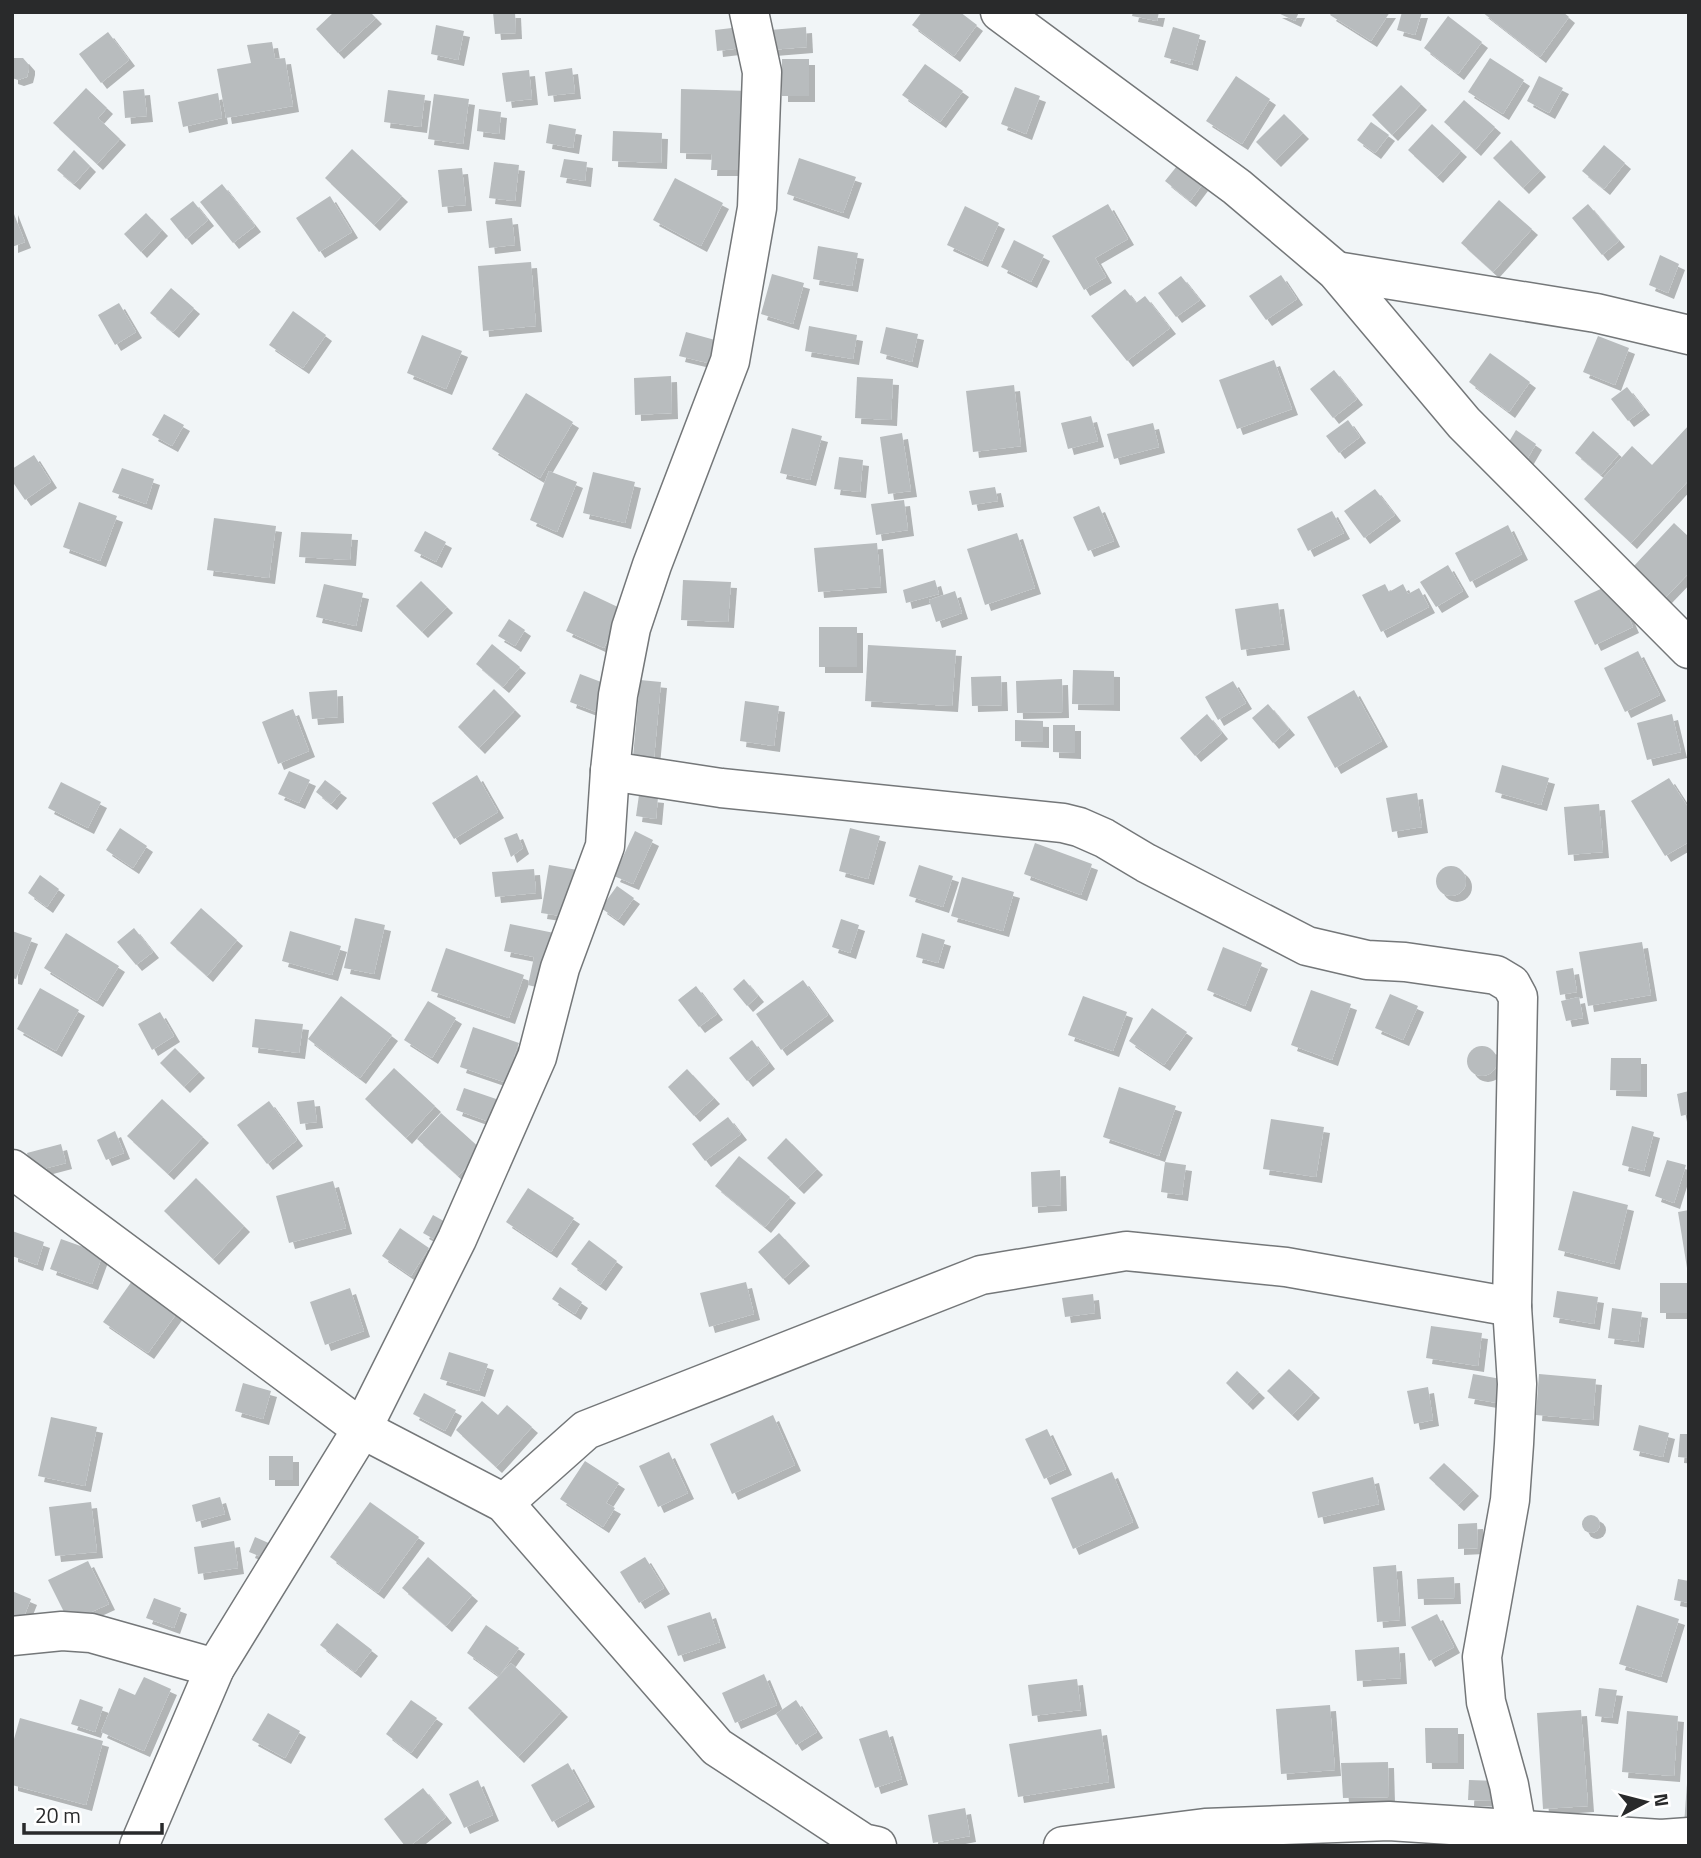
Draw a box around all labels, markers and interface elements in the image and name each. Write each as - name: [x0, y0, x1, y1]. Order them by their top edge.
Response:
- north arrow: [1610, 1767, 1680, 1837]
- scale bar: [24, 1792, 163, 1836]
- text: N: [1647, 1792, 1678, 1808]
- text: 20 m: [35, 1799, 81, 1831]

